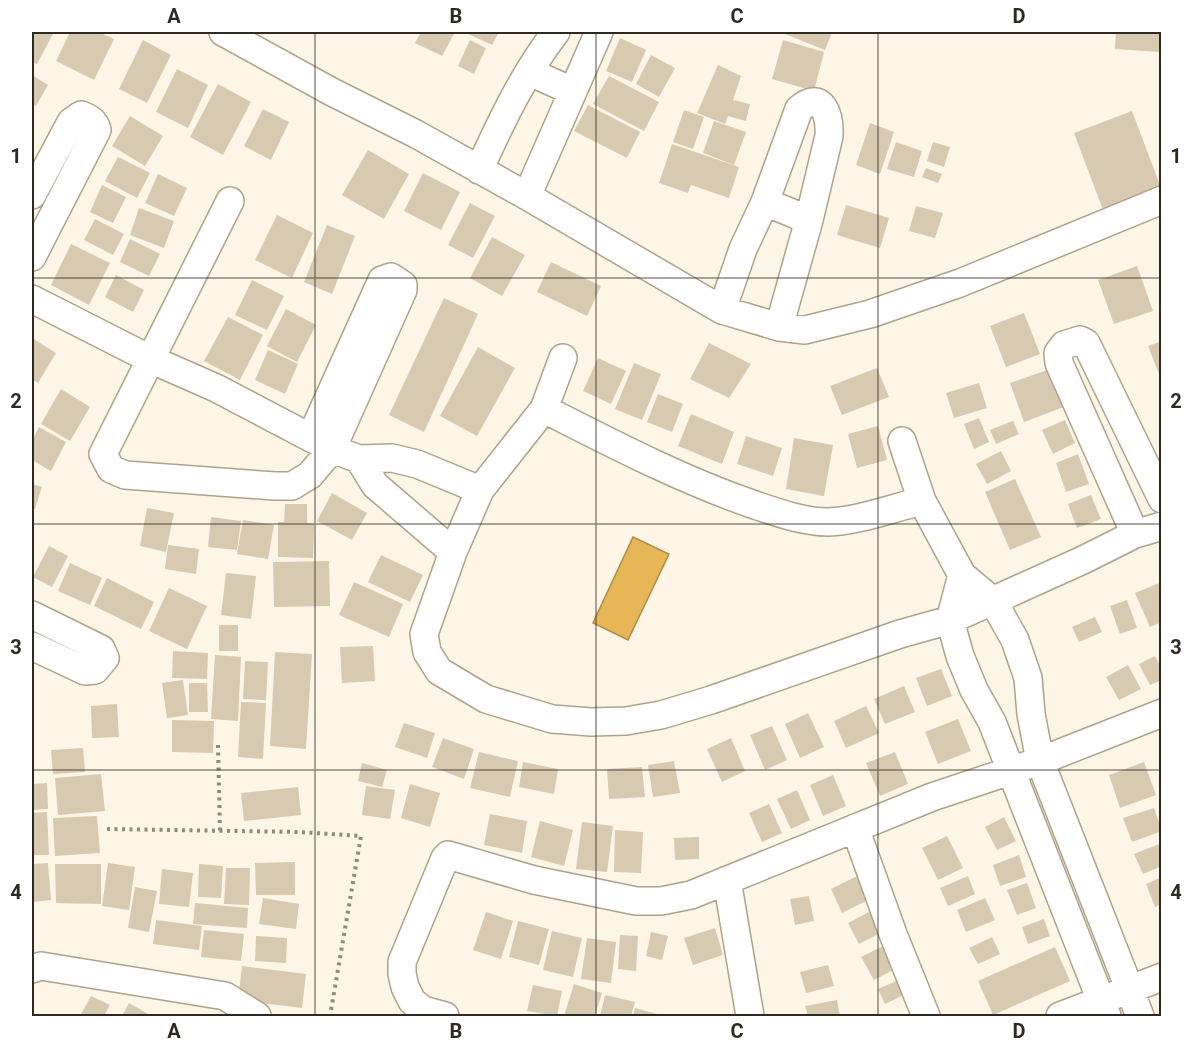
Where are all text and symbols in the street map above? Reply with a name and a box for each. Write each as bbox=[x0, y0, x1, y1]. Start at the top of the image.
text: A bbox=[167, 4, 181, 28]
text: B bbox=[450, 4, 462, 28]
text: C bbox=[730, 4, 744, 28]
text: D bbox=[1013, 4, 1026, 28]
text: 1 bbox=[10, 144, 22, 168]
text: 1 bbox=[1170, 144, 1182, 168]
text: 2 bbox=[10, 389, 22, 413]
text: 2 bbox=[1170, 389, 1182, 413]
text: 3 bbox=[10, 635, 22, 659]
text: 3 bbox=[1170, 635, 1182, 659]
text: 4 bbox=[10, 880, 22, 904]
text: 4 bbox=[1170, 880, 1182, 904]
text: A bbox=[167, 1019, 181, 1043]
text: B bbox=[450, 1019, 462, 1043]
text: C bbox=[730, 1019, 744, 1043]
text: D bbox=[1013, 1019, 1026, 1043]

